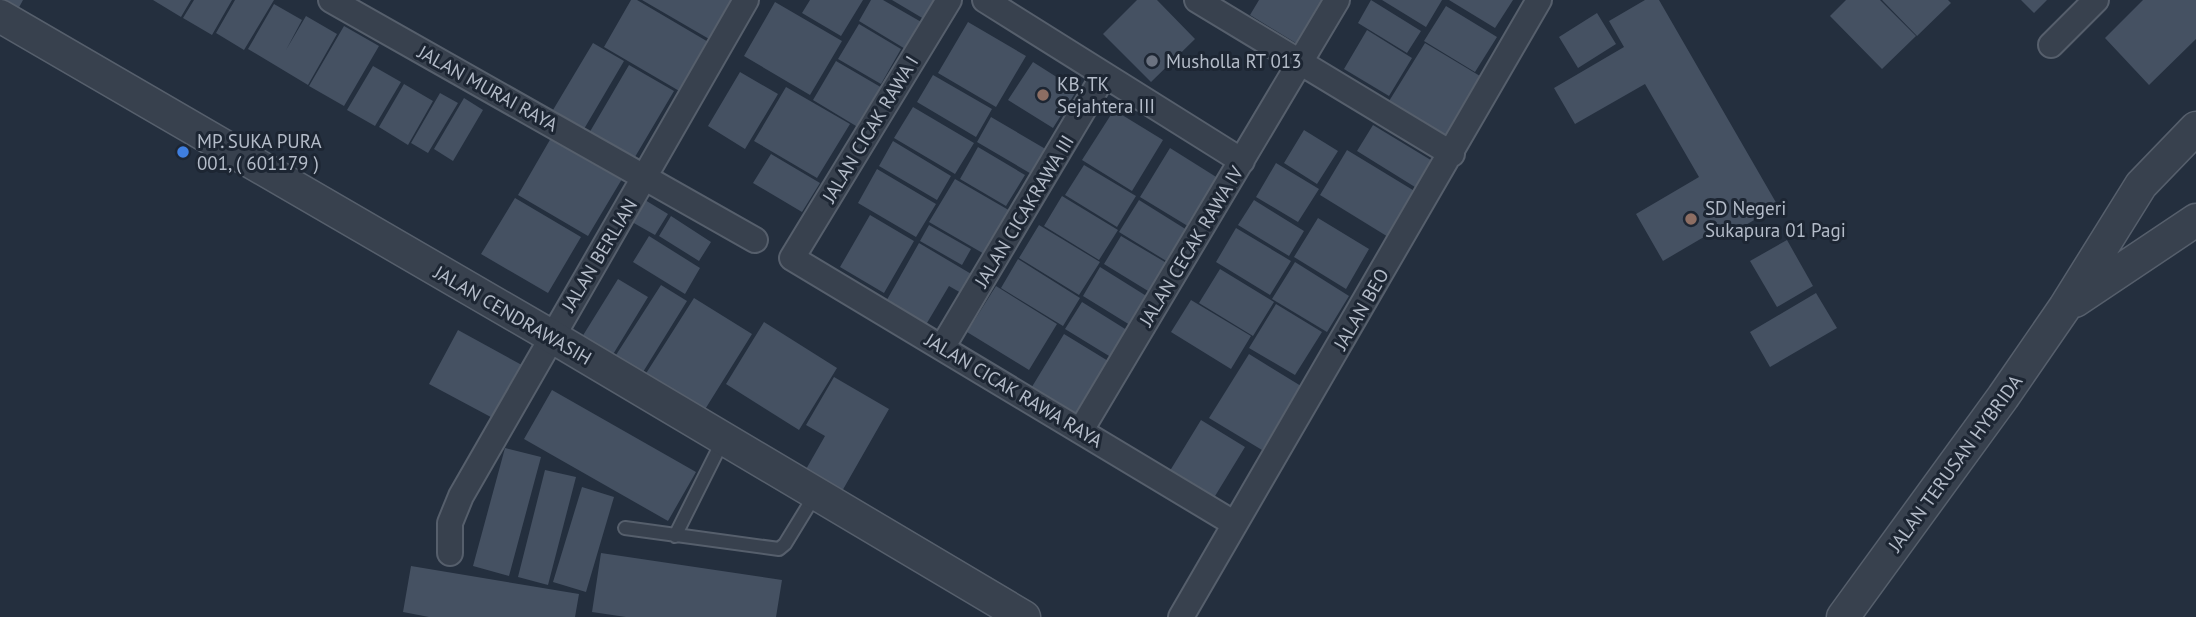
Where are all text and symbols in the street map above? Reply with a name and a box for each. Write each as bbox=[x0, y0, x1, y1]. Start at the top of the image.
street label: JALAN MURAI RAYA bbox=[413, 39, 562, 136]
place label: Musholla RT 013 bbox=[1166, 49, 1302, 73]
street label: JALAN CICAK RAWA I bbox=[816, 51, 923, 208]
marker: Musholla RT 013 bbox=[1144, 53, 1160, 69]
place label: KB, TK Sejahtera III bbox=[1057, 72, 1155, 118]
marker: KB, TK Sejahtera III bbox=[1035, 87, 1051, 103]
place label: MP. SUKA PURA 001, ( 601179 ) bbox=[197, 129, 322, 175]
street label: JALAN CICAKRAWA III bbox=[969, 130, 1079, 292]
marker: MP. SUKA PURA 001, ( 601179 ) bbox=[175, 144, 191, 160]
street label: JALAN CECAK RAWA IV bbox=[1133, 161, 1248, 331]
street label: JALAN BERLIAN bbox=[555, 194, 642, 317]
place label: SD Negeri Sukapura 01 Pagi bbox=[1705, 196, 1846, 242]
marker: SD Negeri Sukapura 01 Pagi bbox=[1683, 211, 1699, 227]
street label: JALAN CENDRAWASIH bbox=[429, 260, 596, 370]
street label: JALAN BEO bbox=[1328, 264, 1394, 355]
street label: JALAN CICAK RAWA RAYA bbox=[920, 327, 1107, 452]
street label: JALAN TERUSAN HYBRIDA bbox=[1882, 370, 2027, 557]

